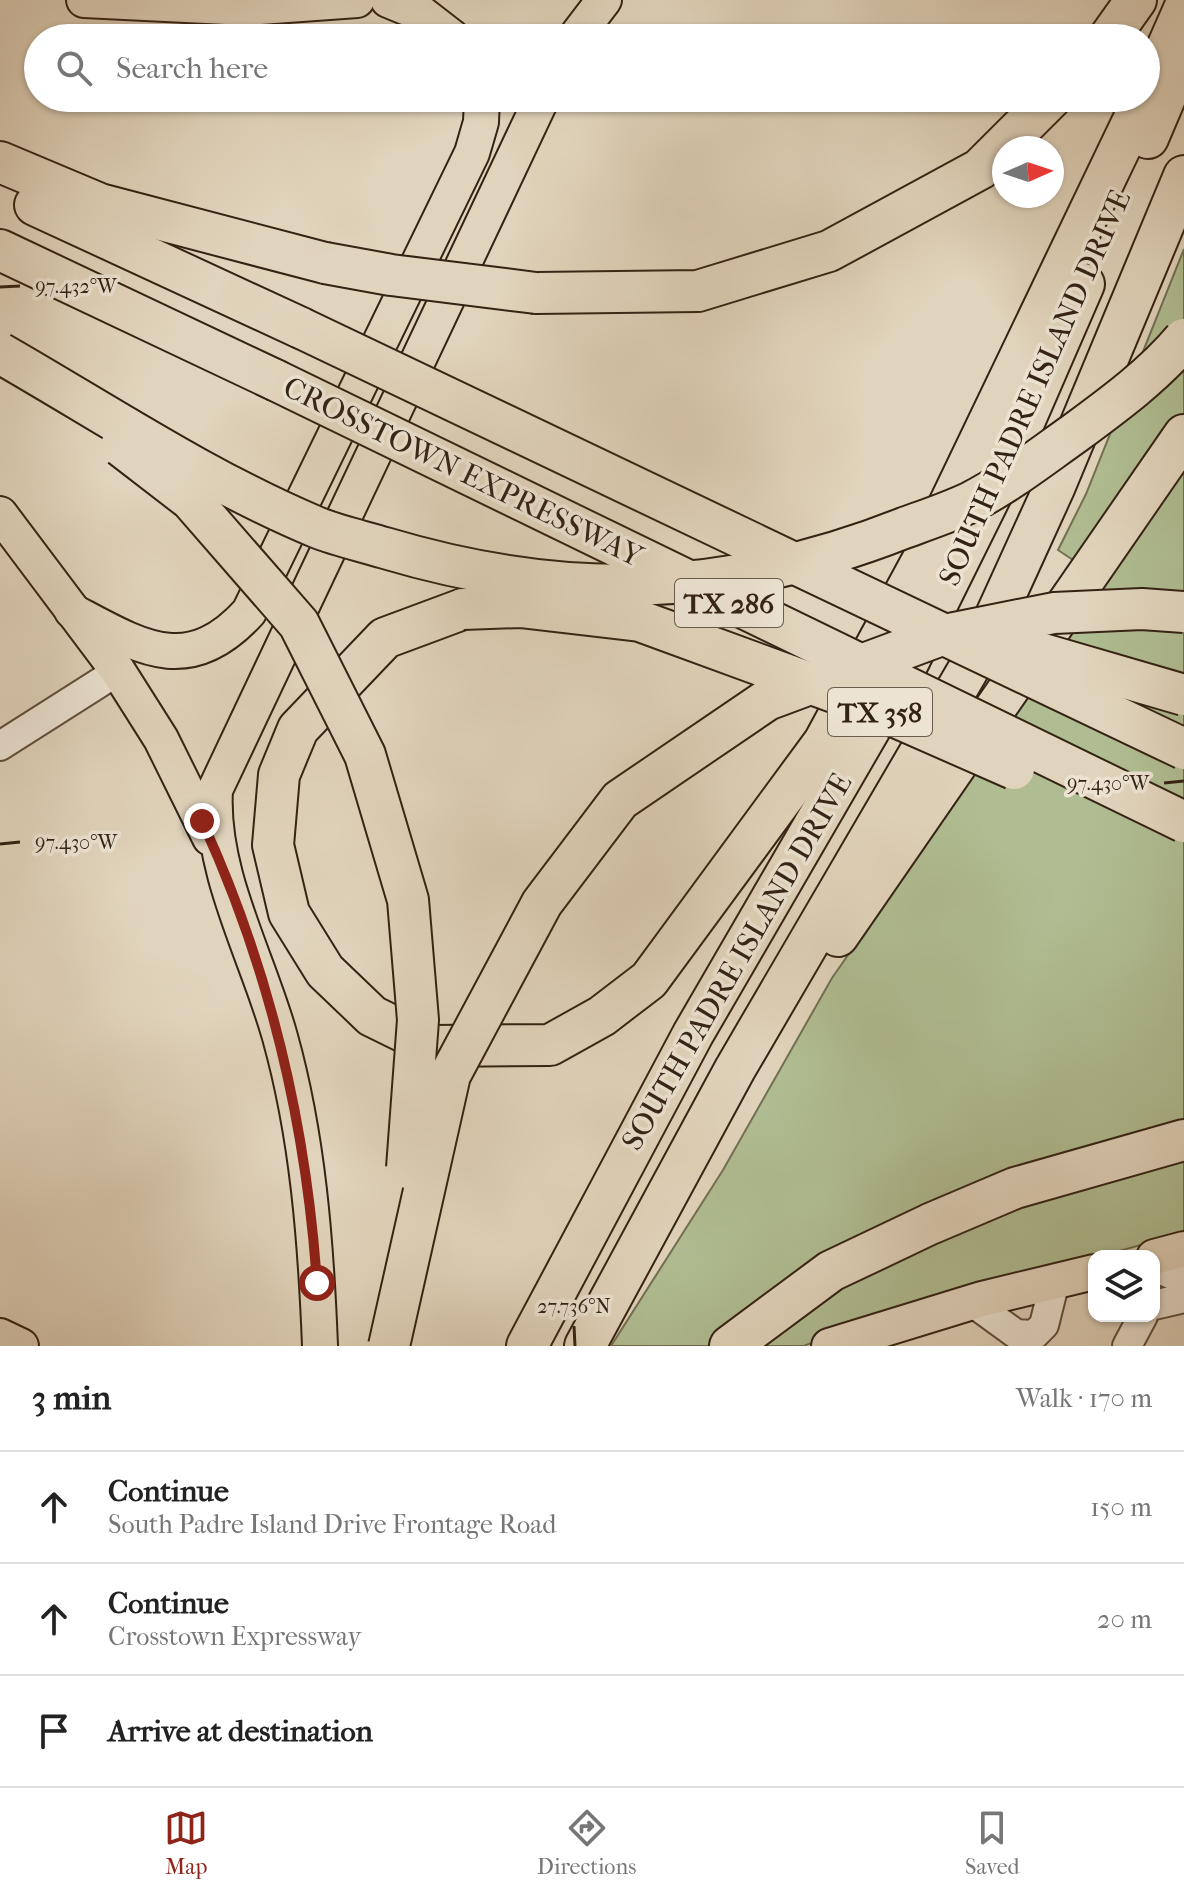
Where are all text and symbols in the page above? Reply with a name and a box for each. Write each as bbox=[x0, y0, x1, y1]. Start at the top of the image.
search box bbox=[24, 24, 1160, 112]
icon: search bbox=[52, 46, 96, 90]
text: Search here bbox=[116, 51, 268, 86]
north arrow bbox=[992, 136, 1064, 208]
street label: SOUTH PADRE ISLAND DRIVE bbox=[932, 185, 1138, 591]
text: 97.432°W bbox=[35, 275, 118, 298]
street label: CROSSTOWN EXPRESSWAY bbox=[278, 370, 650, 575]
road number: TX 286 bbox=[675, 579, 783, 627]
road number: TX 358 bbox=[828, 688, 932, 736]
street label: SOUTH PADRE ISLAND DRIVE bbox=[615, 767, 859, 1157]
text: 97.430°W bbox=[1067, 772, 1150, 795]
route end bbox=[184, 803, 220, 839]
text: 97.430°W bbox=[35, 831, 118, 854]
map controls bbox=[1088, 1250, 1160, 1322]
button: layers bbox=[1088, 1250, 1160, 1322]
route start bbox=[299, 1265, 335, 1301]
text: 27.736°N bbox=[537, 1295, 611, 1318]
text: 3 min bbox=[32, 1378, 111, 1418]
text: Walk · 170 m bbox=[1016, 1383, 1152, 1414]
text: Continue bbox=[108, 1474, 229, 1509]
icon: ahead bbox=[32, 1485, 76, 1529]
text: 150 m bbox=[1090, 1492, 1152, 1523]
text: South Padre Island Drive Frontage Road bbox=[108, 1509, 556, 1540]
text: Continue bbox=[108, 1586, 229, 1621]
icon: ahead bbox=[32, 1597, 76, 1641]
text: 20 m bbox=[1097, 1604, 1152, 1635]
text: Crosstown Expressway bbox=[108, 1621, 361, 1652]
icon: arrive bbox=[32, 1709, 76, 1753]
text: Arrive at destination bbox=[108, 1714, 373, 1749]
tab: Map bbox=[164, 1806, 208, 1880]
tab: Directions bbox=[537, 1806, 636, 1880]
tab: Saved bbox=[965, 1806, 1020, 1880]

